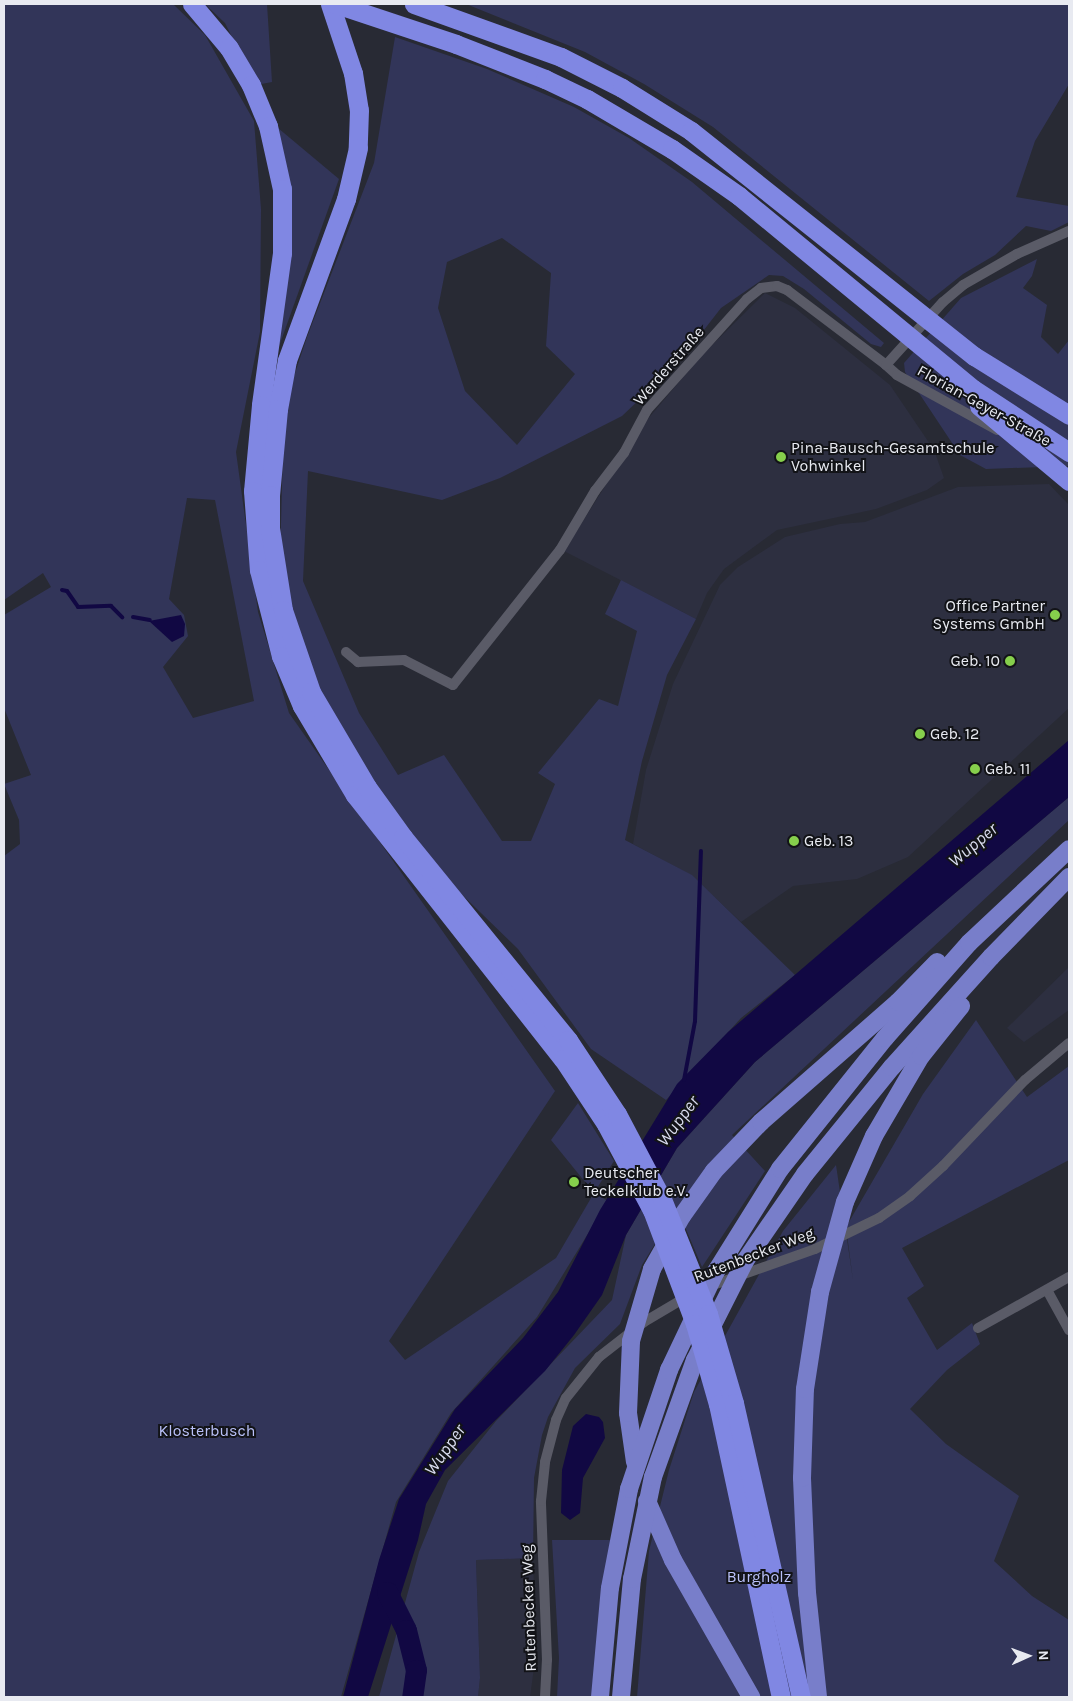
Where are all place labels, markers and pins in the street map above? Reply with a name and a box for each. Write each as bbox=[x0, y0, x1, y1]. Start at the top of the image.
place label: Pina-Bausch-Gesamtschule Vohwinkel bbox=[791, 438, 994, 476]
marker: Pina-Bausch-Gesamtschule Vohwinkel bbox=[775, 451, 787, 463]
place label: Office Partner Systems GmbH bbox=[933, 596, 1045, 634]
marker: Office Partner Systems GmbH bbox=[1049, 609, 1061, 621]
place label: Geb. 10 bbox=[951, 651, 1000, 671]
marker: Geb. 10 bbox=[1004, 655, 1016, 667]
place label: Geb. 12 bbox=[930, 724, 979, 744]
marker: Geb. 12 bbox=[914, 728, 926, 740]
place label: Geb. 11 bbox=[985, 759, 1030, 779]
marker: Geb. 11 bbox=[969, 763, 981, 775]
place label: Geb. 13 bbox=[804, 831, 853, 851]
marker: Geb. 13 bbox=[788, 835, 800, 847]
place label: Deutscher Teckelklub e.V. bbox=[584, 1163, 688, 1201]
marker: Deutscher Teckelklub e.V. bbox=[568, 1176, 580, 1188]

